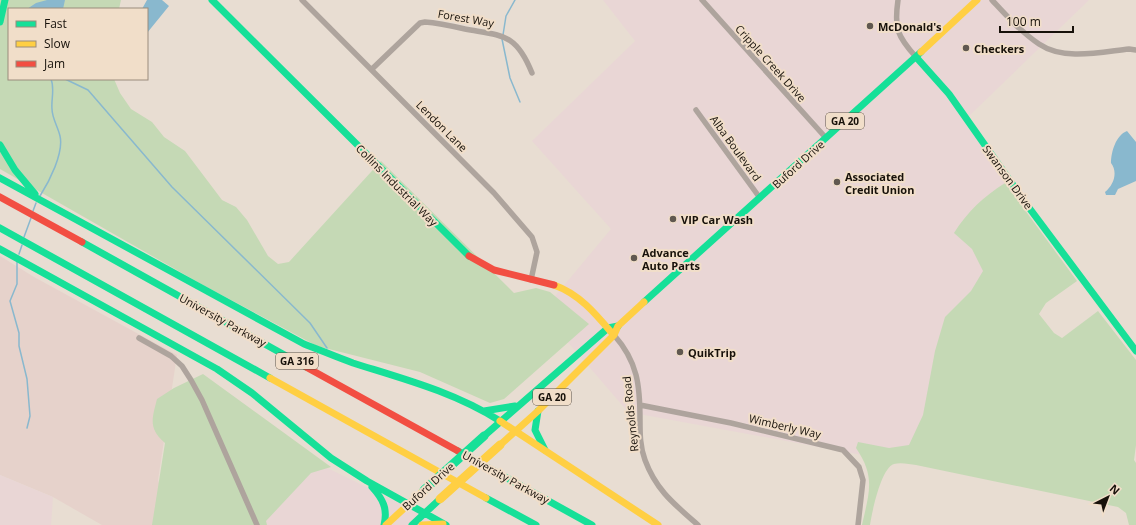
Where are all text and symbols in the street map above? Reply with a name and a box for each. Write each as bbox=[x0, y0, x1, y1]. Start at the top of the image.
street label: Forest Way bbox=[437, 6, 496, 30]
legend bbox=[8, 8, 148, 80]
scale bar bbox=[1000, 8, 1073, 34]
text: 100 m bbox=[1006, 13, 1041, 30]
text: Fast bbox=[44, 15, 67, 32]
place label: McDonald's bbox=[878, 19, 942, 34]
street label: Cripple Creek Drive bbox=[732, 21, 810, 105]
marker: McDonald's bbox=[865, 21, 875, 31]
text: Slow bbox=[44, 35, 71, 52]
place label: Checkers bbox=[974, 41, 1025, 56]
marker: Checkers bbox=[961, 43, 971, 53]
text: Jam bbox=[43, 55, 65, 72]
street label: Lendon Lane bbox=[413, 97, 471, 155]
street label: Alba Boulevard bbox=[707, 112, 765, 184]
road number: GA 20 bbox=[826, 113, 864, 129]
street label: Buford Drive bbox=[769, 137, 827, 191]
street label: Collins Industrial Way bbox=[353, 141, 442, 230]
street label: Swanson Drive bbox=[980, 142, 1036, 212]
place label: Associated Credit Union bbox=[845, 169, 914, 197]
marker: Associated Credit Union bbox=[832, 177, 842, 187]
place label: VIP Car Wash bbox=[681, 212, 753, 227]
marker: VIP Car Wash bbox=[668, 214, 678, 224]
place label: Advance Auto Parts bbox=[642, 245, 701, 273]
marker: Advance Auto Parts bbox=[629, 253, 639, 263]
street label: University Parkway bbox=[177, 290, 270, 350]
place label: QuikTrip bbox=[688, 345, 736, 360]
marker: QuikTrip bbox=[675, 347, 685, 357]
road number: GA 316 bbox=[276, 353, 318, 369]
street label: Reynolds Road bbox=[619, 376, 641, 452]
road number: GA 20 bbox=[533, 389, 571, 405]
street label: Wimberly Way bbox=[748, 410, 823, 442]
street label: University Parkway bbox=[460, 447, 553, 507]
street label: Buford Drive bbox=[399, 459, 457, 513]
north arrow bbox=[1088, 477, 1128, 517]
text: N bbox=[1107, 481, 1123, 498]

